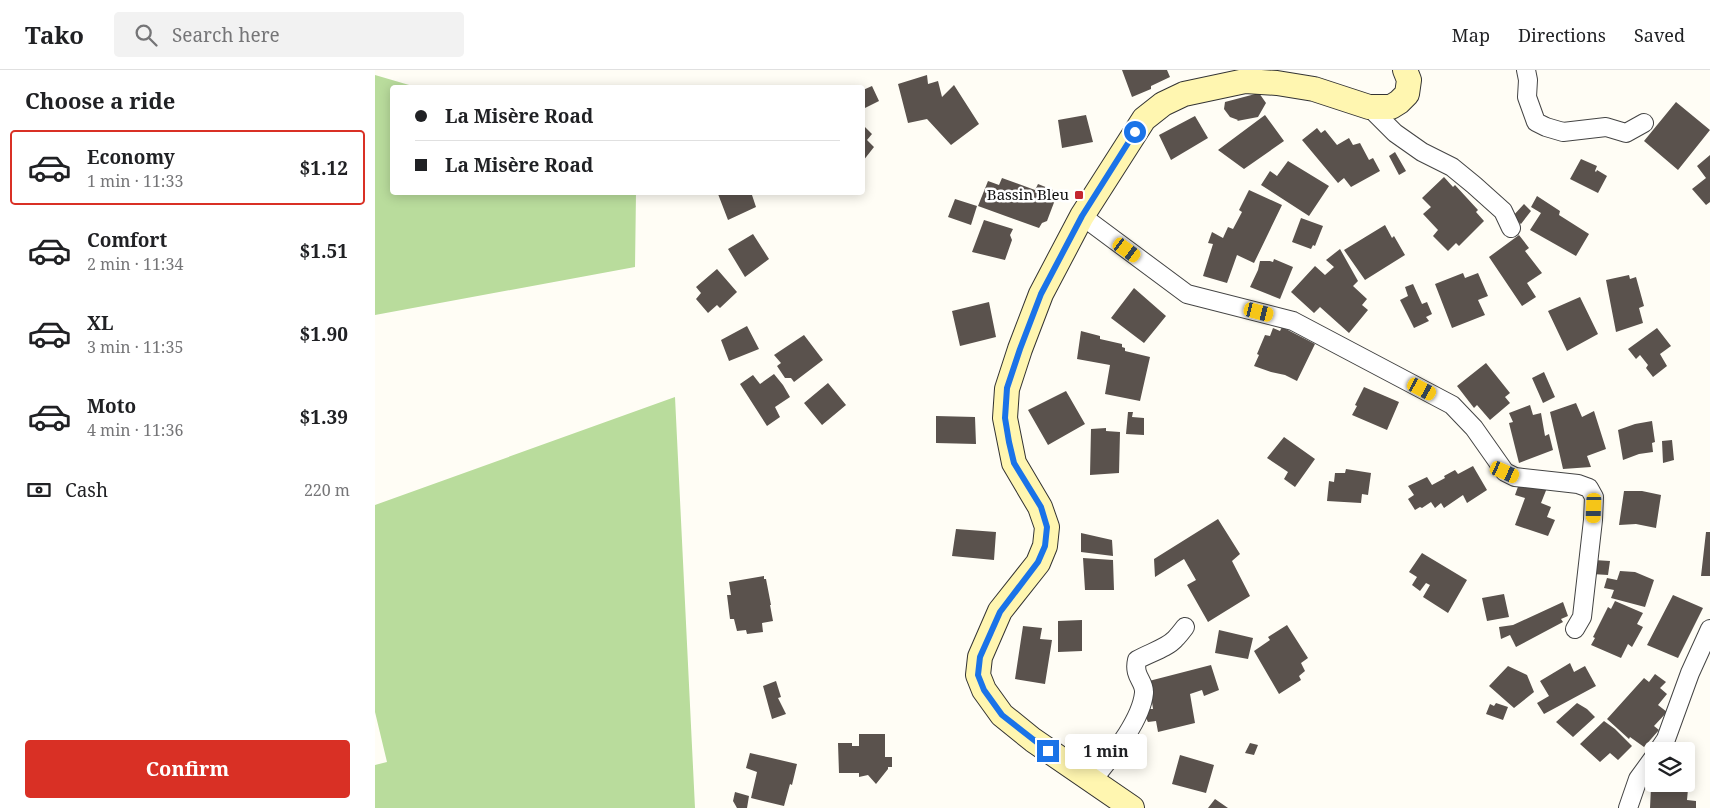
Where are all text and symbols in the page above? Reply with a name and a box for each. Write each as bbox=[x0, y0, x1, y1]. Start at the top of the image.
search box bbox=[114, 12, 464, 57]
text: Tako bbox=[25, 18, 84, 51]
icon: search bbox=[132, 21, 160, 49]
text: Search here bbox=[172, 22, 280, 48]
text: Map bbox=[1452, 23, 1490, 47]
text: Directions bbox=[1518, 23, 1606, 47]
text: Saved bbox=[1634, 23, 1685, 47]
text: Choose a ride bbox=[25, 85, 175, 115]
text: La Misère Road bbox=[445, 103, 593, 129]
route start bbox=[1124, 121, 1146, 143]
text: Economy bbox=[87, 144, 175, 170]
icon: car bbox=[27, 145, 72, 190]
text: La Misère Road bbox=[445, 152, 593, 178]
text: $1.12 bbox=[299, 155, 348, 181]
text: 1 min · 11:33 bbox=[87, 170, 183, 192]
place label: Bassin Bleu bbox=[987, 184, 1069, 204]
marker: Bassin Bleu bbox=[1073, 189, 1085, 201]
text: Comfort bbox=[87, 227, 167, 253]
icon: car bbox=[27, 228, 72, 273]
car bbox=[1110, 235, 1143, 265]
text: $1.51 bbox=[299, 238, 348, 264]
text: 2 min · 11:34 bbox=[87, 253, 183, 275]
car bbox=[1242, 301, 1275, 323]
text: XL bbox=[87, 310, 113, 336]
icon: car bbox=[27, 311, 72, 356]
text: $1.90 bbox=[299, 321, 348, 347]
text: 3 min · 11:35 bbox=[87, 336, 183, 358]
car bbox=[1405, 375, 1438, 403]
text: Moto bbox=[87, 393, 136, 419]
icon: car bbox=[27, 394, 72, 439]
text: $1.39 bbox=[299, 404, 348, 430]
text: 4 min · 11:36 bbox=[87, 419, 183, 441]
car bbox=[1488, 459, 1521, 485]
icon: cash bbox=[25, 476, 53, 504]
text: Cash bbox=[65, 477, 108, 503]
text: 220 m bbox=[304, 479, 350, 501]
car bbox=[1585, 493, 1602, 523]
callout: 1 min bbox=[1065, 734, 1148, 768]
button: Confirm bbox=[25, 740, 350, 798]
route end bbox=[1037, 740, 1059, 762]
text: 1 min bbox=[1083, 740, 1129, 762]
map controls bbox=[1645, 742, 1695, 792]
button: layers bbox=[1645, 742, 1695, 792]

